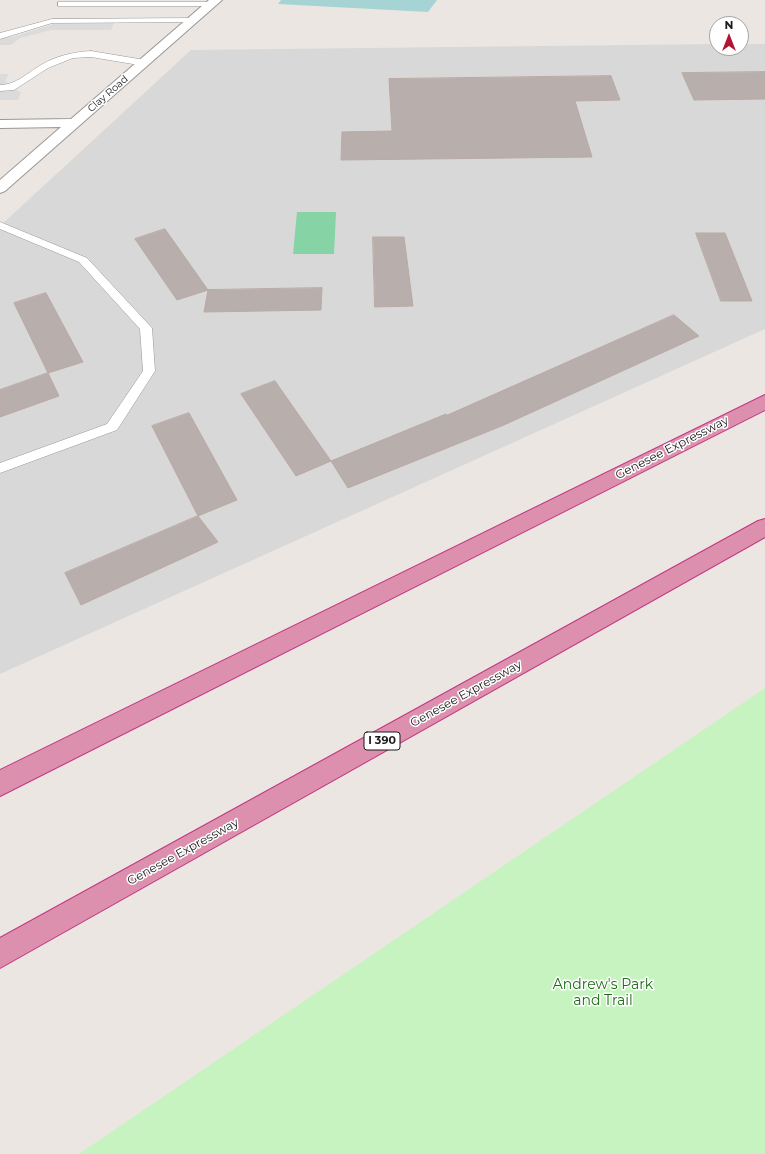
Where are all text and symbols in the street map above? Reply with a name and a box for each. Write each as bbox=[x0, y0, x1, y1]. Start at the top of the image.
north arrow bbox=[709, 16, 749, 56]
text: N bbox=[725, 18, 733, 32]
street label: Clay Road bbox=[85, 73, 131, 115]
street label: Genesee Expressway bbox=[613, 413, 731, 483]
street label: Genesee Expressway bbox=[408, 657, 524, 731]
road number: I 390 bbox=[364, 732, 400, 750]
street label: Genesee Expressway bbox=[125, 815, 241, 889]
park label: Andrew's Park and Trail bbox=[553, 977, 653, 1010]

